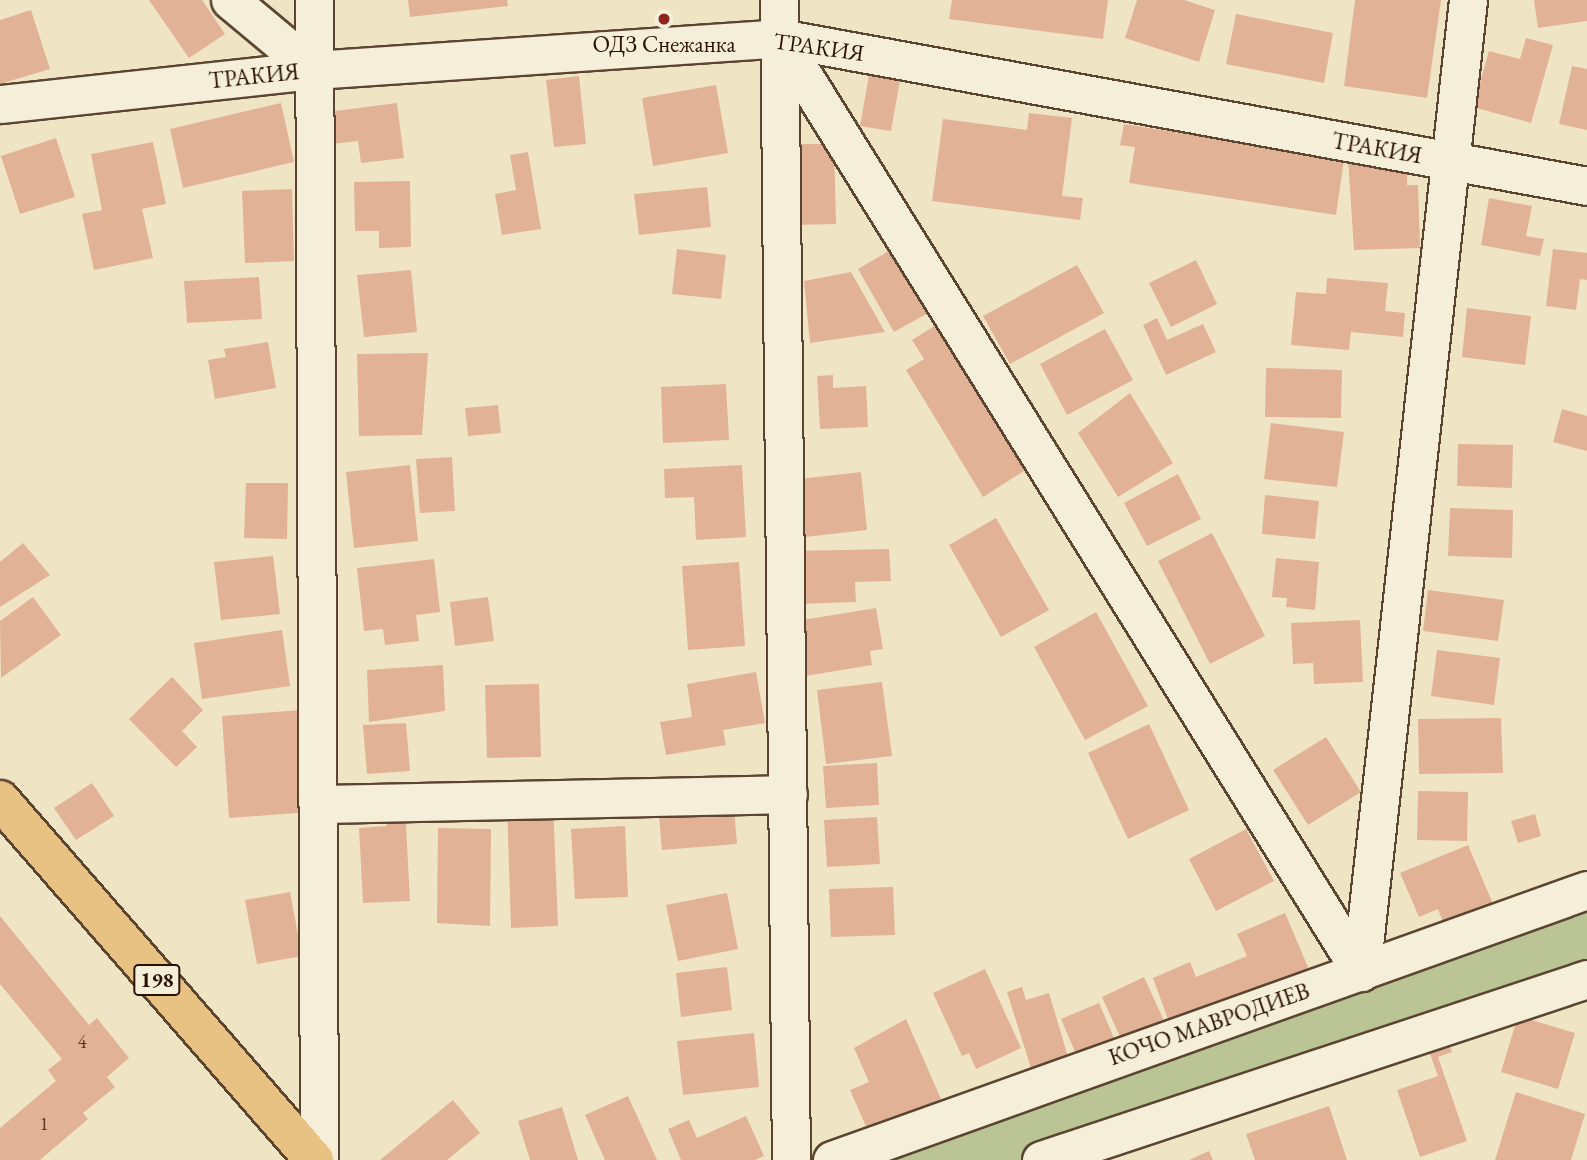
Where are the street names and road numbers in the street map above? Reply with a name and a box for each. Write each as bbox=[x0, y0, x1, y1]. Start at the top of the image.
street label: ТРАКИЯ bbox=[772, 27, 866, 67]
street label: ТРАКИЯ bbox=[207, 58, 301, 94]
street label: ТРАКИЯ bbox=[1330, 127, 1424, 169]
road number: 198 bbox=[132, 962, 182, 998]
street label: КОЧО МАВРОДИЕВ bbox=[1105, 977, 1313, 1071]

